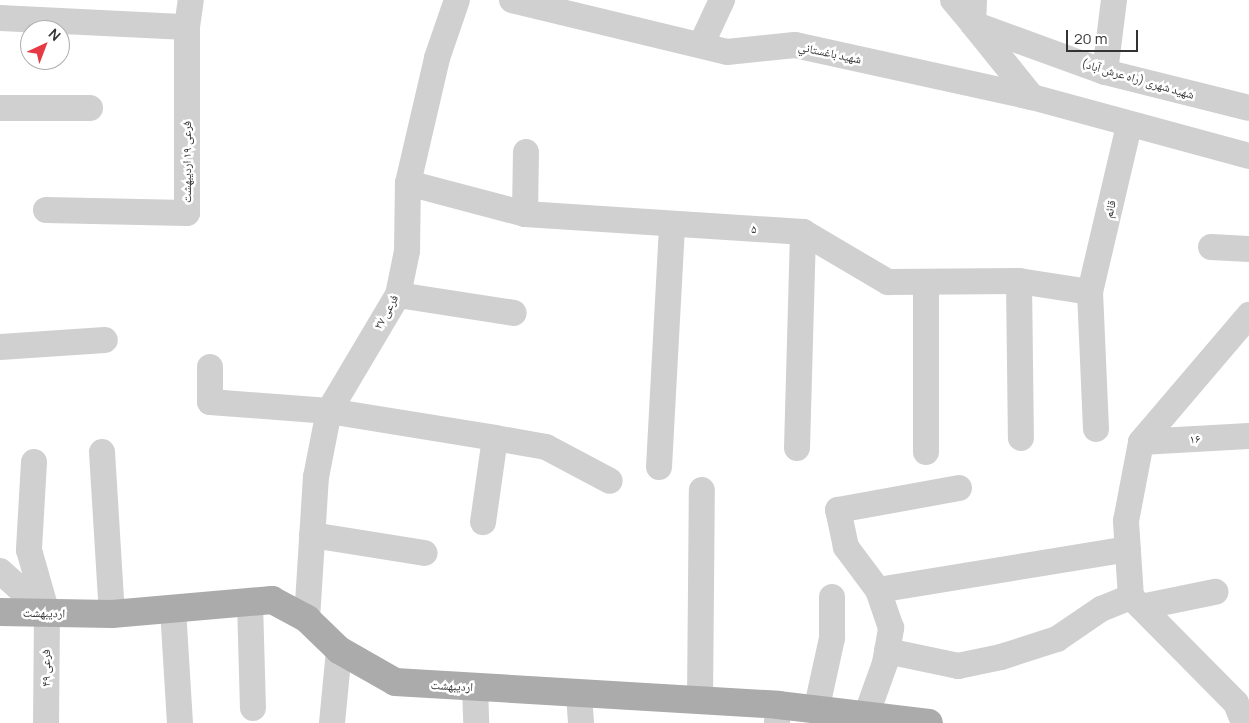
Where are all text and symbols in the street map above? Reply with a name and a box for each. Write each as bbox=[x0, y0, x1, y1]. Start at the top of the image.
north arrow bbox=[20, 20, 70, 70]
scale bar bbox=[1069, 20, 1142, 52]
text: N bbox=[45, 24, 65, 45]
text: 20 m bbox=[1074, 28, 1107, 49]
street label: شهيد باغستاني bbox=[797, 39, 863, 67]
street label: شهید شهری (راه عرش آباد) bbox=[1080, 56, 1196, 102]
street label: فرعی ۱۹ اردیبهشت bbox=[180, 121, 194, 203]
street label: قائم bbox=[1101, 199, 1119, 219]
street label: ۵ bbox=[751, 222, 757, 236]
street label: فرعی ۲۷ bbox=[371, 292, 401, 332]
street label: ۱۶ bbox=[1189, 432, 1201, 446]
street label: اردیبهشت bbox=[23, 605, 65, 621]
street label: فرعی ۴۹ bbox=[39, 649, 53, 687]
street label: اردیبهشت bbox=[430, 678, 474, 694]

